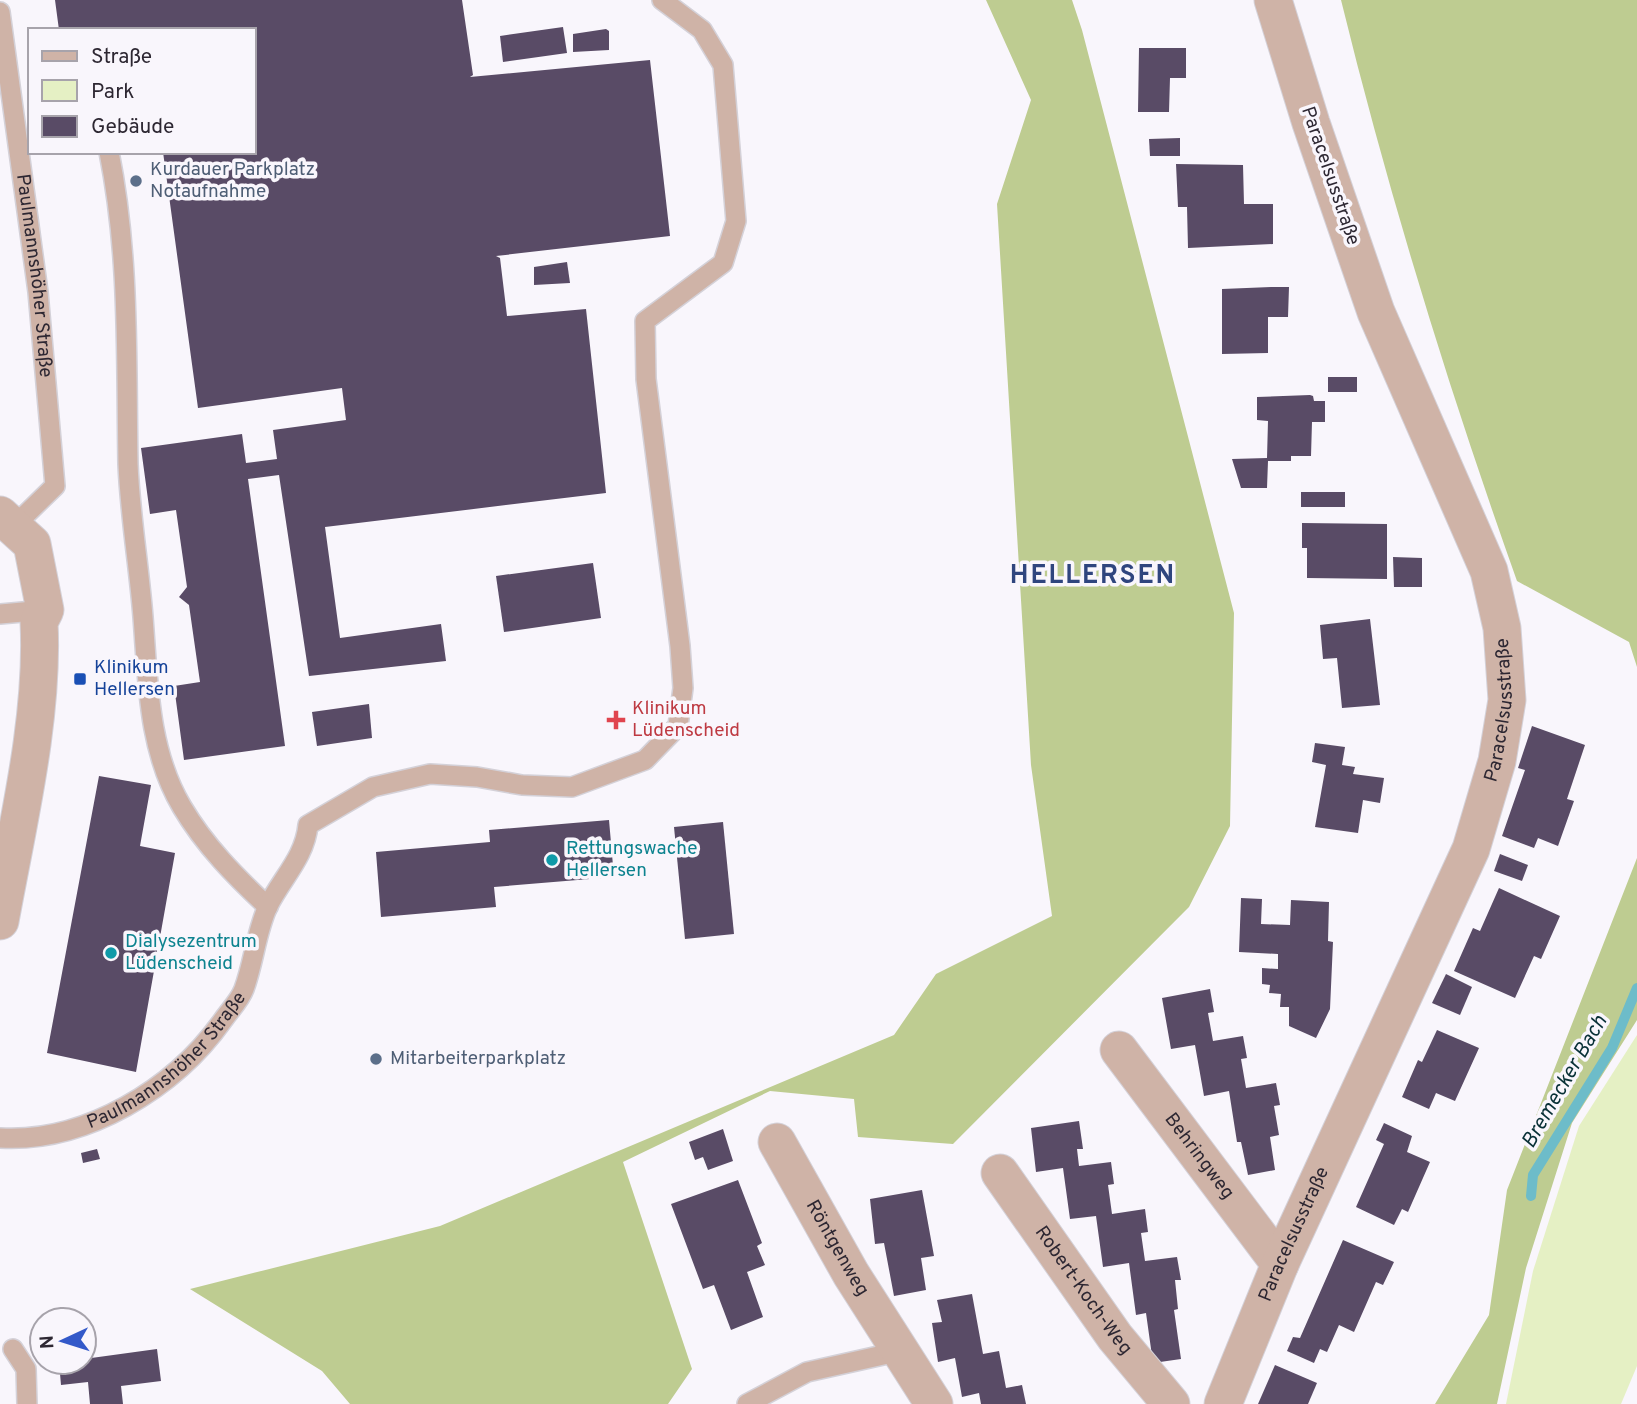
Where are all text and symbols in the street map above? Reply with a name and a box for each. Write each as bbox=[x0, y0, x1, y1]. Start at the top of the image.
legend bbox=[28, 28, 256, 154]
text: Straße bbox=[91, 44, 152, 71]
text: Park bbox=[91, 79, 134, 106]
street label: Paracelsusstraße bbox=[1295, 103, 1365, 249]
text: Gebäude bbox=[91, 114, 174, 141]
place label: Kurdauer Parkplatz Notaufnahme bbox=[150, 158, 315, 204]
street label: Paulmannshöher Straße bbox=[10, 173, 57, 379]
marker: Kurdauer Parkplatz Notaufnahme bbox=[128, 173, 144, 189]
district label: HELLERSEN bbox=[1010, 560, 1176, 593]
street label: Paracelsusstraße bbox=[1479, 637, 1519, 785]
place label: Klinikum Hellersen bbox=[94, 656, 175, 702]
marker: Klinikum Hellersen bbox=[72, 671, 88, 687]
place label: Klinikum Lüdenscheid bbox=[632, 697, 740, 743]
marker: Klinikum Lüdenscheid bbox=[606, 710, 626, 730]
place label: Rettungswache Hellersen bbox=[566, 837, 697, 883]
marker: Rettungswache Hellersen bbox=[544, 852, 560, 868]
place label: Dialysezentrum Lüdenscheid bbox=[125, 930, 257, 976]
marker: Dialysezentrum Lüdenscheid bbox=[103, 945, 119, 961]
street label: Paulmannshöher Straße bbox=[84, 988, 252, 1135]
water label: Bremecker Bach bbox=[1516, 1010, 1614, 1153]
place label: Mitarbeiterparkplatz bbox=[390, 1047, 566, 1071]
marker: Mitarbeiterparkplatz bbox=[368, 1051, 384, 1067]
street label: Behringweg bbox=[1159, 1108, 1239, 1204]
street label: Paracelsusstraße bbox=[1254, 1163, 1335, 1305]
street label: Röntgenweg bbox=[800, 1196, 874, 1301]
street label: Robert-Koch-Weg bbox=[1029, 1221, 1137, 1360]
north arrow bbox=[28, 1306, 98, 1376]
text: N bbox=[36, 1334, 60, 1350]

